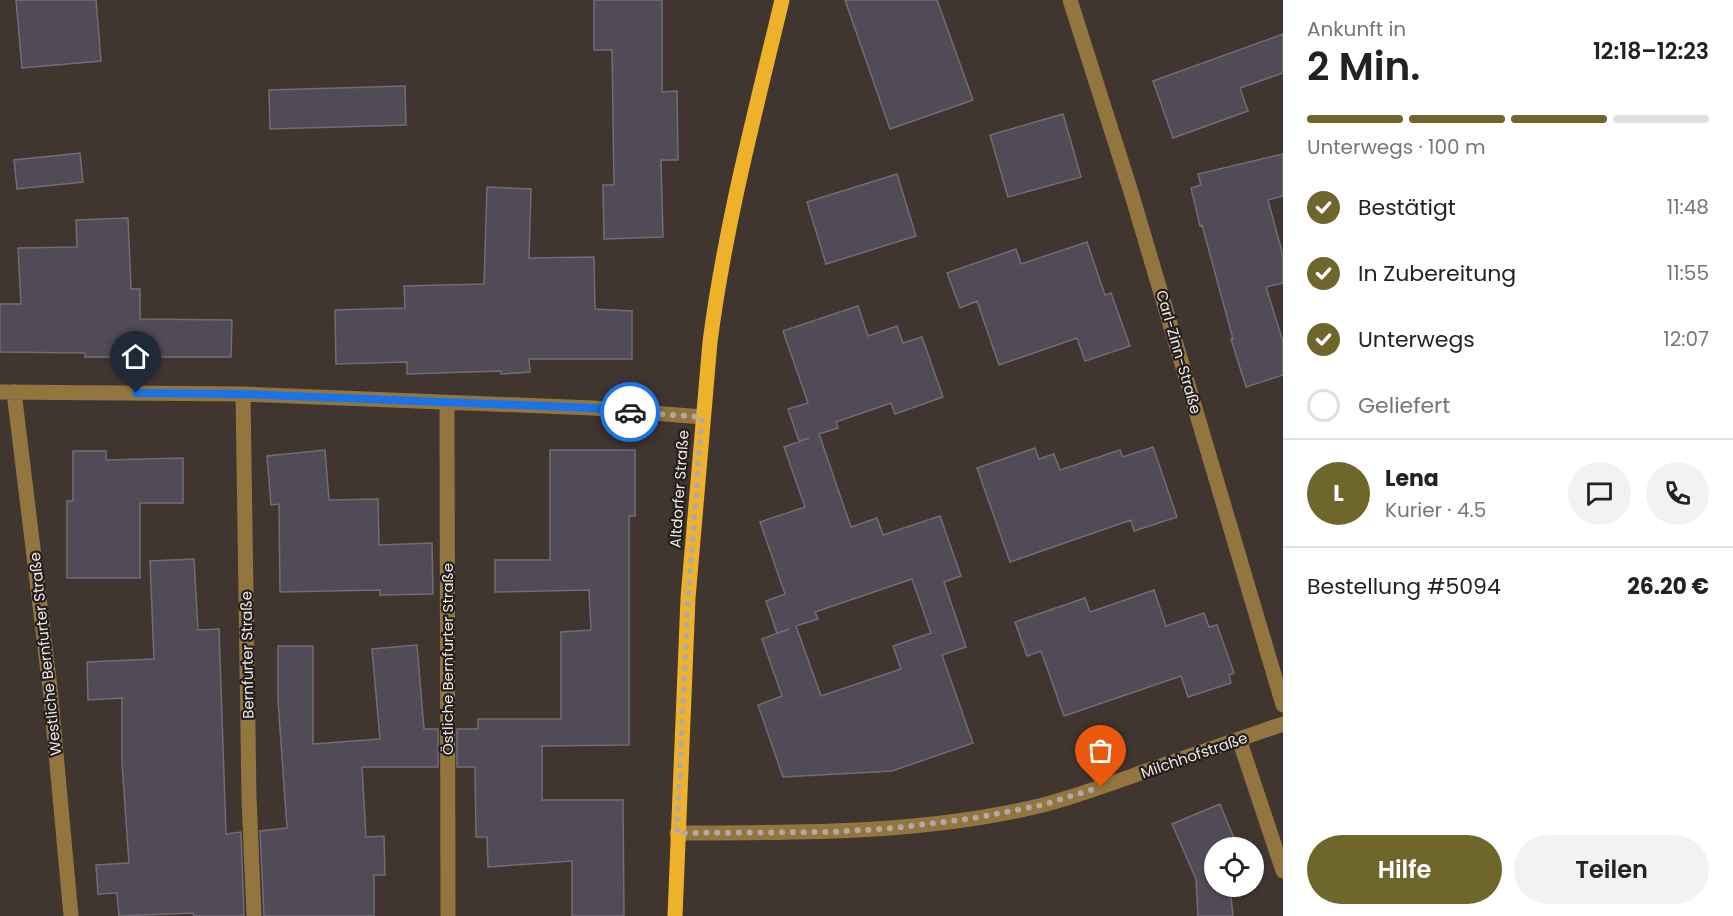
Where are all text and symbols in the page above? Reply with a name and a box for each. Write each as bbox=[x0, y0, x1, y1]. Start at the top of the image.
text: Ankunft in bbox=[1307, 15, 1406, 43]
text: 12:18–12:23 bbox=[1593, 36, 1709, 67]
text: 2 Min. bbox=[1307, 39, 1421, 94]
text: Unterwegs · 100 m bbox=[1307, 133, 1486, 161]
icon: check bbox=[1307, 191, 1340, 224]
text: Bestätigt bbox=[1358, 192, 1456, 223]
text: 11:48 bbox=[1667, 193, 1709, 221]
icon: check bbox=[1307, 257, 1340, 290]
text: In Zubereitung bbox=[1358, 258, 1516, 289]
text: 11:55 bbox=[1667, 259, 1709, 287]
street label: Carl-Zinn-Straße bbox=[1151, 288, 1207, 416]
icon: check bbox=[1307, 323, 1340, 356]
text: Unterwegs bbox=[1358, 324, 1475, 355]
text: 12:07 bbox=[1663, 325, 1709, 353]
pin bbox=[110, 331, 161, 393]
icon: home bbox=[119, 340, 152, 373]
courier bbox=[600, 382, 660, 442]
text: Geliefert bbox=[1358, 390, 1450, 421]
icon: car bbox=[614, 396, 647, 429]
street label: Altdorfer Straße bbox=[664, 429, 694, 549]
button: chat bbox=[1568, 462, 1631, 525]
button: phone bbox=[1646, 462, 1709, 525]
text: Lena bbox=[1385, 463, 1439, 494]
text: L bbox=[1333, 478, 1344, 509]
text: Kurier · 4.5 bbox=[1385, 496, 1486, 524]
street label: Westliche Bernfurter Straße bbox=[24, 551, 66, 757]
street label: Östliche Bernfurter Straße bbox=[437, 563, 458, 755]
text: Bestellung #5094 bbox=[1307, 571, 1501, 602]
text: 26.20 € bbox=[1627, 571, 1709, 602]
street label: Bernfurter Straße bbox=[235, 591, 259, 719]
pin bbox=[1075, 725, 1126, 787]
street label: Milchhofstraße bbox=[1138, 727, 1250, 783]
icon: bag bbox=[1084, 734, 1117, 767]
button: Hilfe bbox=[1307, 835, 1502, 904]
button: Teilen bbox=[1514, 835, 1709, 904]
map controls bbox=[1204, 837, 1264, 897]
button: locate bbox=[1204, 837, 1264, 897]

